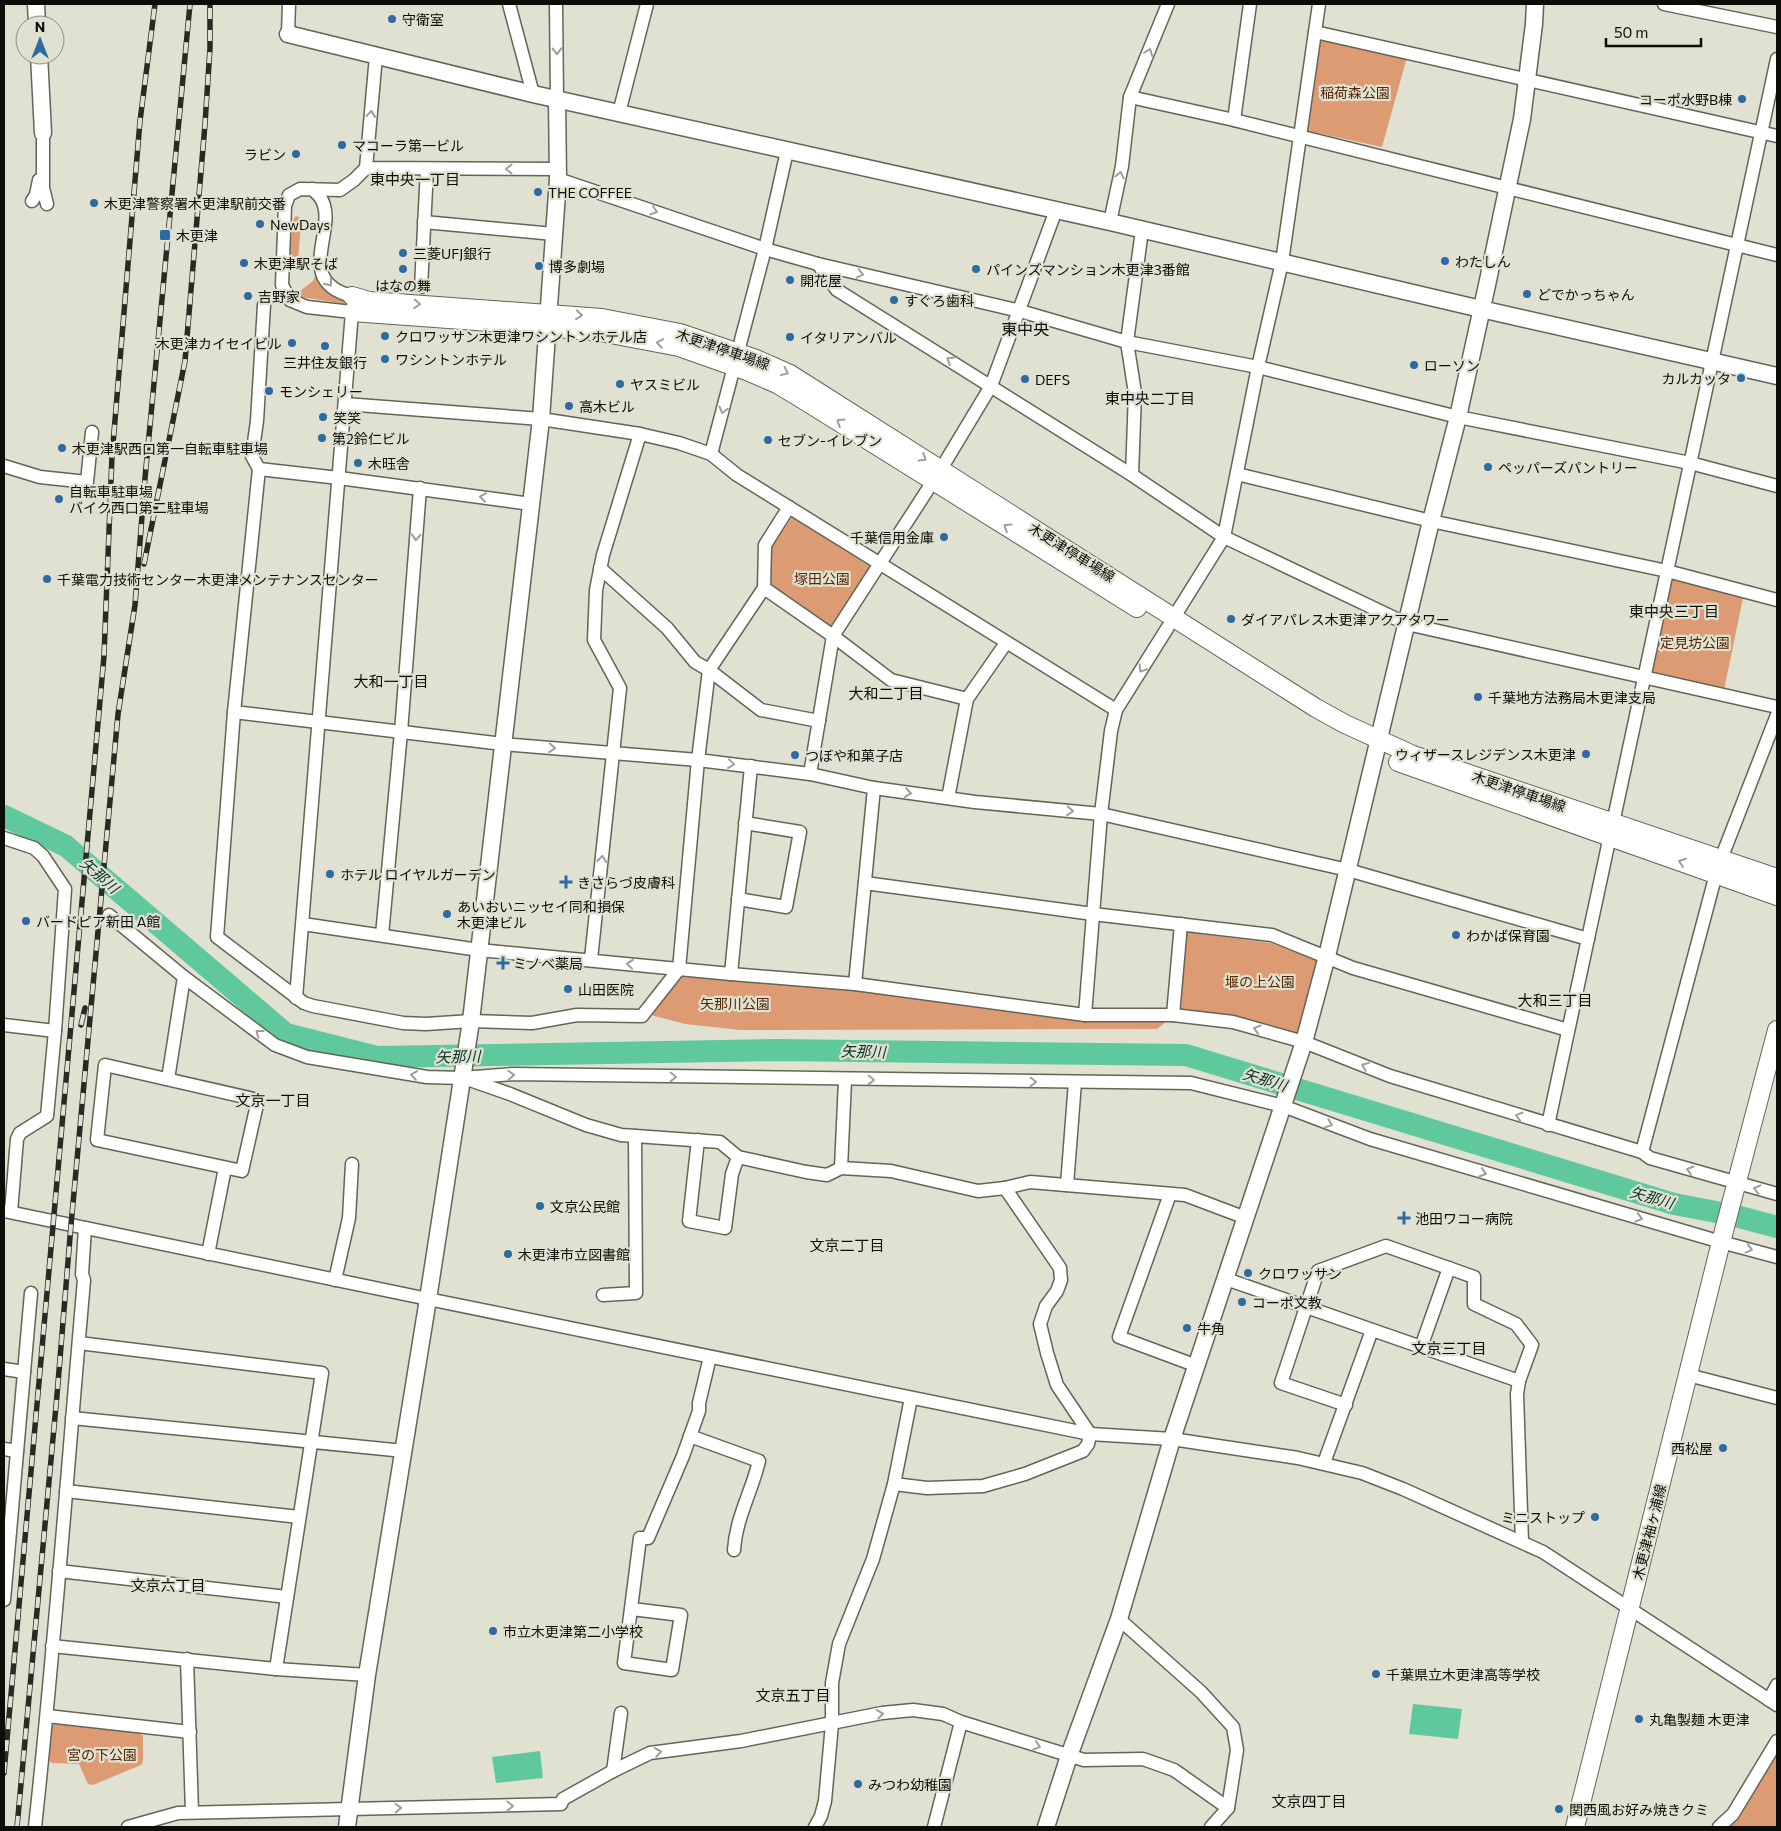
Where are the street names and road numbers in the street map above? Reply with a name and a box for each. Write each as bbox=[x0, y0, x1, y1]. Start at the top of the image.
street label: 木更津停車場線 bbox=[674, 325, 772, 373]
street label: 木更津停車場線 bbox=[1026, 519, 1118, 585]
street label: 木更津停車場線 bbox=[1470, 767, 1568, 815]
street label: 木更津袖ヶ浦線 bbox=[1629, 1482, 1669, 1582]

